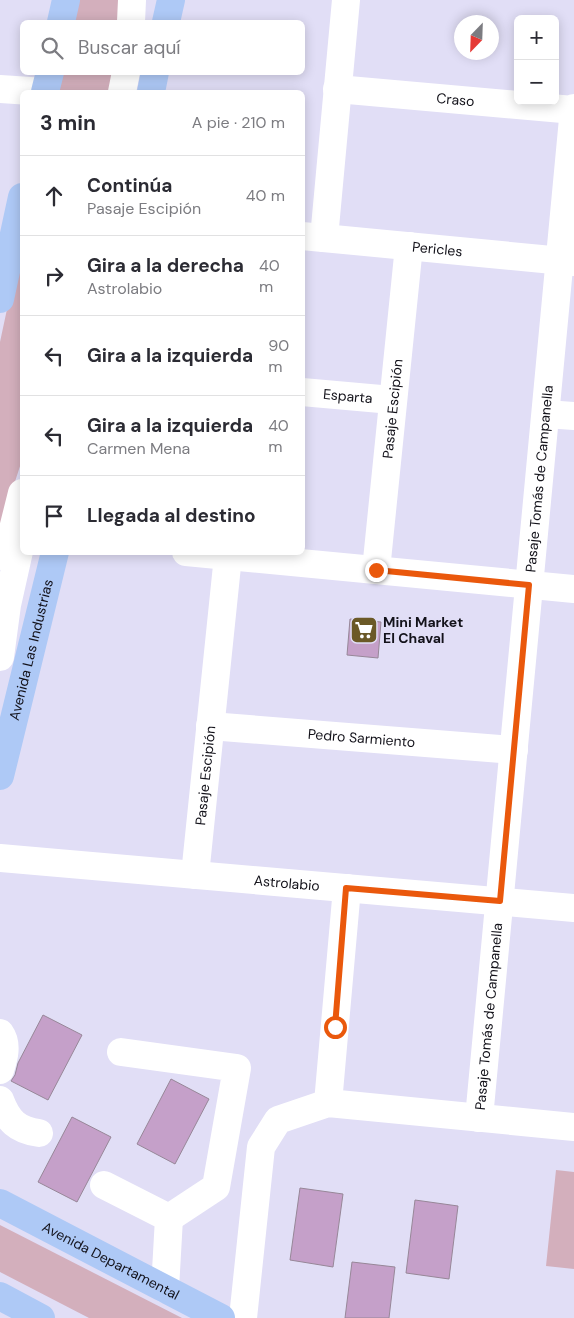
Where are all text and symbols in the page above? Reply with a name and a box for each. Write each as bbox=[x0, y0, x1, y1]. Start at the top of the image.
north arrow bbox=[454, 15, 499, 60]
map controls bbox=[514, 15, 559, 105]
button: + bbox=[514, 15, 559, 60]
search box bbox=[20, 20, 305, 75]
icon: search bbox=[38, 34, 66, 62]
text: Buscar aquí bbox=[78, 35, 181, 60]
button: − bbox=[514, 60, 559, 105]
street label: Craso bbox=[436, 89, 475, 110]
text: 3 min bbox=[40, 109, 96, 137]
text: A pie · 210 m bbox=[192, 112, 285, 133]
text: Continúa bbox=[87, 173, 172, 198]
icon: ahead bbox=[40, 182, 68, 210]
text: 40 m bbox=[246, 185, 285, 206]
text: Pasaje Escipión bbox=[87, 198, 201, 219]
street label: Pericles bbox=[411, 238, 463, 260]
text: Gira a la derecha bbox=[87, 253, 244, 278]
text: 40 m bbox=[259, 255, 280, 297]
icon: right bbox=[40, 262, 68, 290]
text: Astrolabio bbox=[87, 278, 162, 299]
text: 90 m bbox=[268, 335, 289, 377]
icon: left bbox=[40, 342, 68, 370]
text: Gira a la izquierda bbox=[87, 343, 253, 368]
street label: Pasaje Escipión bbox=[378, 358, 406, 460]
street label: Pasaje Tomás de Campanella bbox=[521, 384, 557, 573]
street label: Esparta bbox=[322, 385, 373, 407]
text: Gira a la izquierda bbox=[87, 413, 253, 438]
text: 40 m bbox=[268, 415, 289, 457]
icon: left bbox=[40, 422, 68, 450]
text: Carmen Mena bbox=[87, 438, 190, 459]
icon: arrive bbox=[40, 502, 68, 530]
text: Llegada al destino bbox=[87, 503, 256, 528]
route end bbox=[365, 559, 388, 582]
street label: Avenida Las Industrias bbox=[5, 577, 57, 722]
place label: Mini Market El Chaval bbox=[383, 613, 463, 647]
supermarket icon: Mini Market El Chaval bbox=[349, 615, 379, 645]
street label: Pasaje Escipión bbox=[191, 725, 219, 826]
street label: Pedro Sarmiento bbox=[307, 725, 416, 751]
street label: Astrolabio bbox=[253, 871, 321, 895]
street label: Pasaje Tomás de Campanella bbox=[471, 922, 506, 1111]
route start bbox=[324, 1016, 347, 1039]
street label: Avenida Departamental bbox=[39, 1218, 183, 1304]

